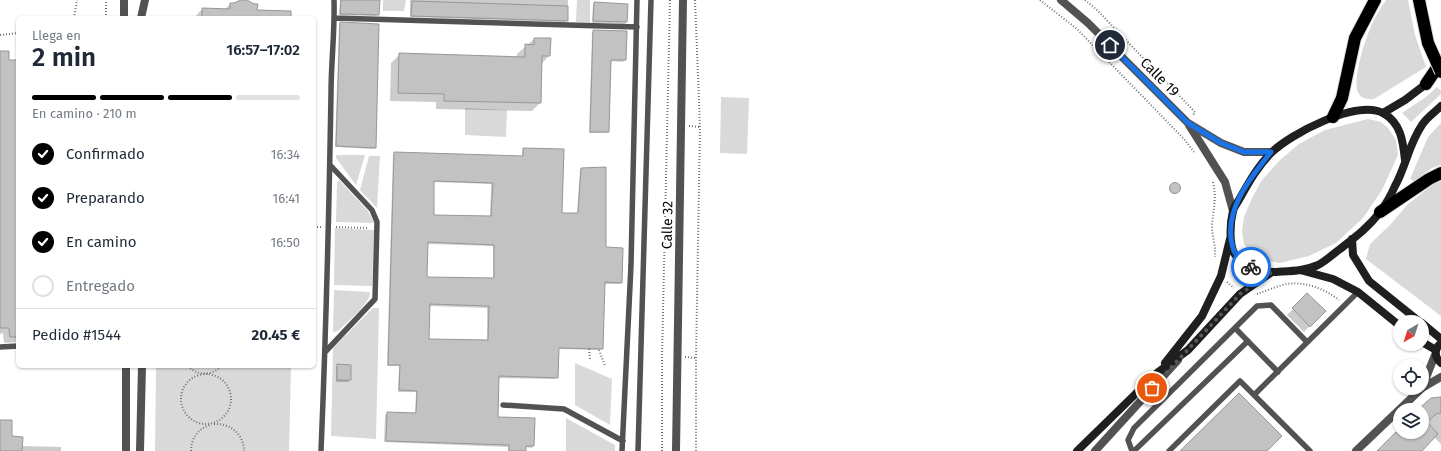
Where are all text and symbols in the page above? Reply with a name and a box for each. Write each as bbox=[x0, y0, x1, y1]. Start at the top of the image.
text: Llega en bbox=[32, 28, 81, 43]
pin bbox=[1093, 28, 1127, 62]
icon: home bbox=[1099, 34, 1121, 56]
text: 16:57–17:02 bbox=[226, 41, 300, 59]
text: 2 min bbox=[32, 42, 96, 73]
street label: Calle 19 bbox=[1137, 54, 1183, 100]
text: En camino · 210 m bbox=[32, 106, 137, 121]
icon: check bbox=[32, 143, 54, 165]
text: Confirmado bbox=[66, 145, 145, 163]
text: 16:34 bbox=[271, 147, 300, 162]
icon: check bbox=[32, 187, 54, 209]
text: Preparando bbox=[66, 189, 145, 207]
text: 16:41 bbox=[273, 191, 300, 206]
street label: Calle 32 bbox=[659, 201, 676, 249]
icon: check bbox=[32, 231, 54, 253]
text: En camino bbox=[66, 233, 136, 251]
text: 16:50 bbox=[271, 235, 300, 250]
courier bbox=[1231, 247, 1271, 287]
icon: bike bbox=[1240, 256, 1262, 278]
text: Entregado bbox=[66, 277, 135, 295]
north arrow bbox=[1393, 315, 1429, 351]
map controls bbox=[1393, 315, 1429, 439]
text: Pedido #1544 bbox=[32, 326, 121, 344]
text: 20.45 € bbox=[251, 326, 300, 344]
button: locate bbox=[1393, 359, 1429, 395]
pin bbox=[1135, 371, 1169, 405]
icon: bag bbox=[1141, 377, 1163, 399]
button: layers bbox=[1393, 403, 1429, 439]

